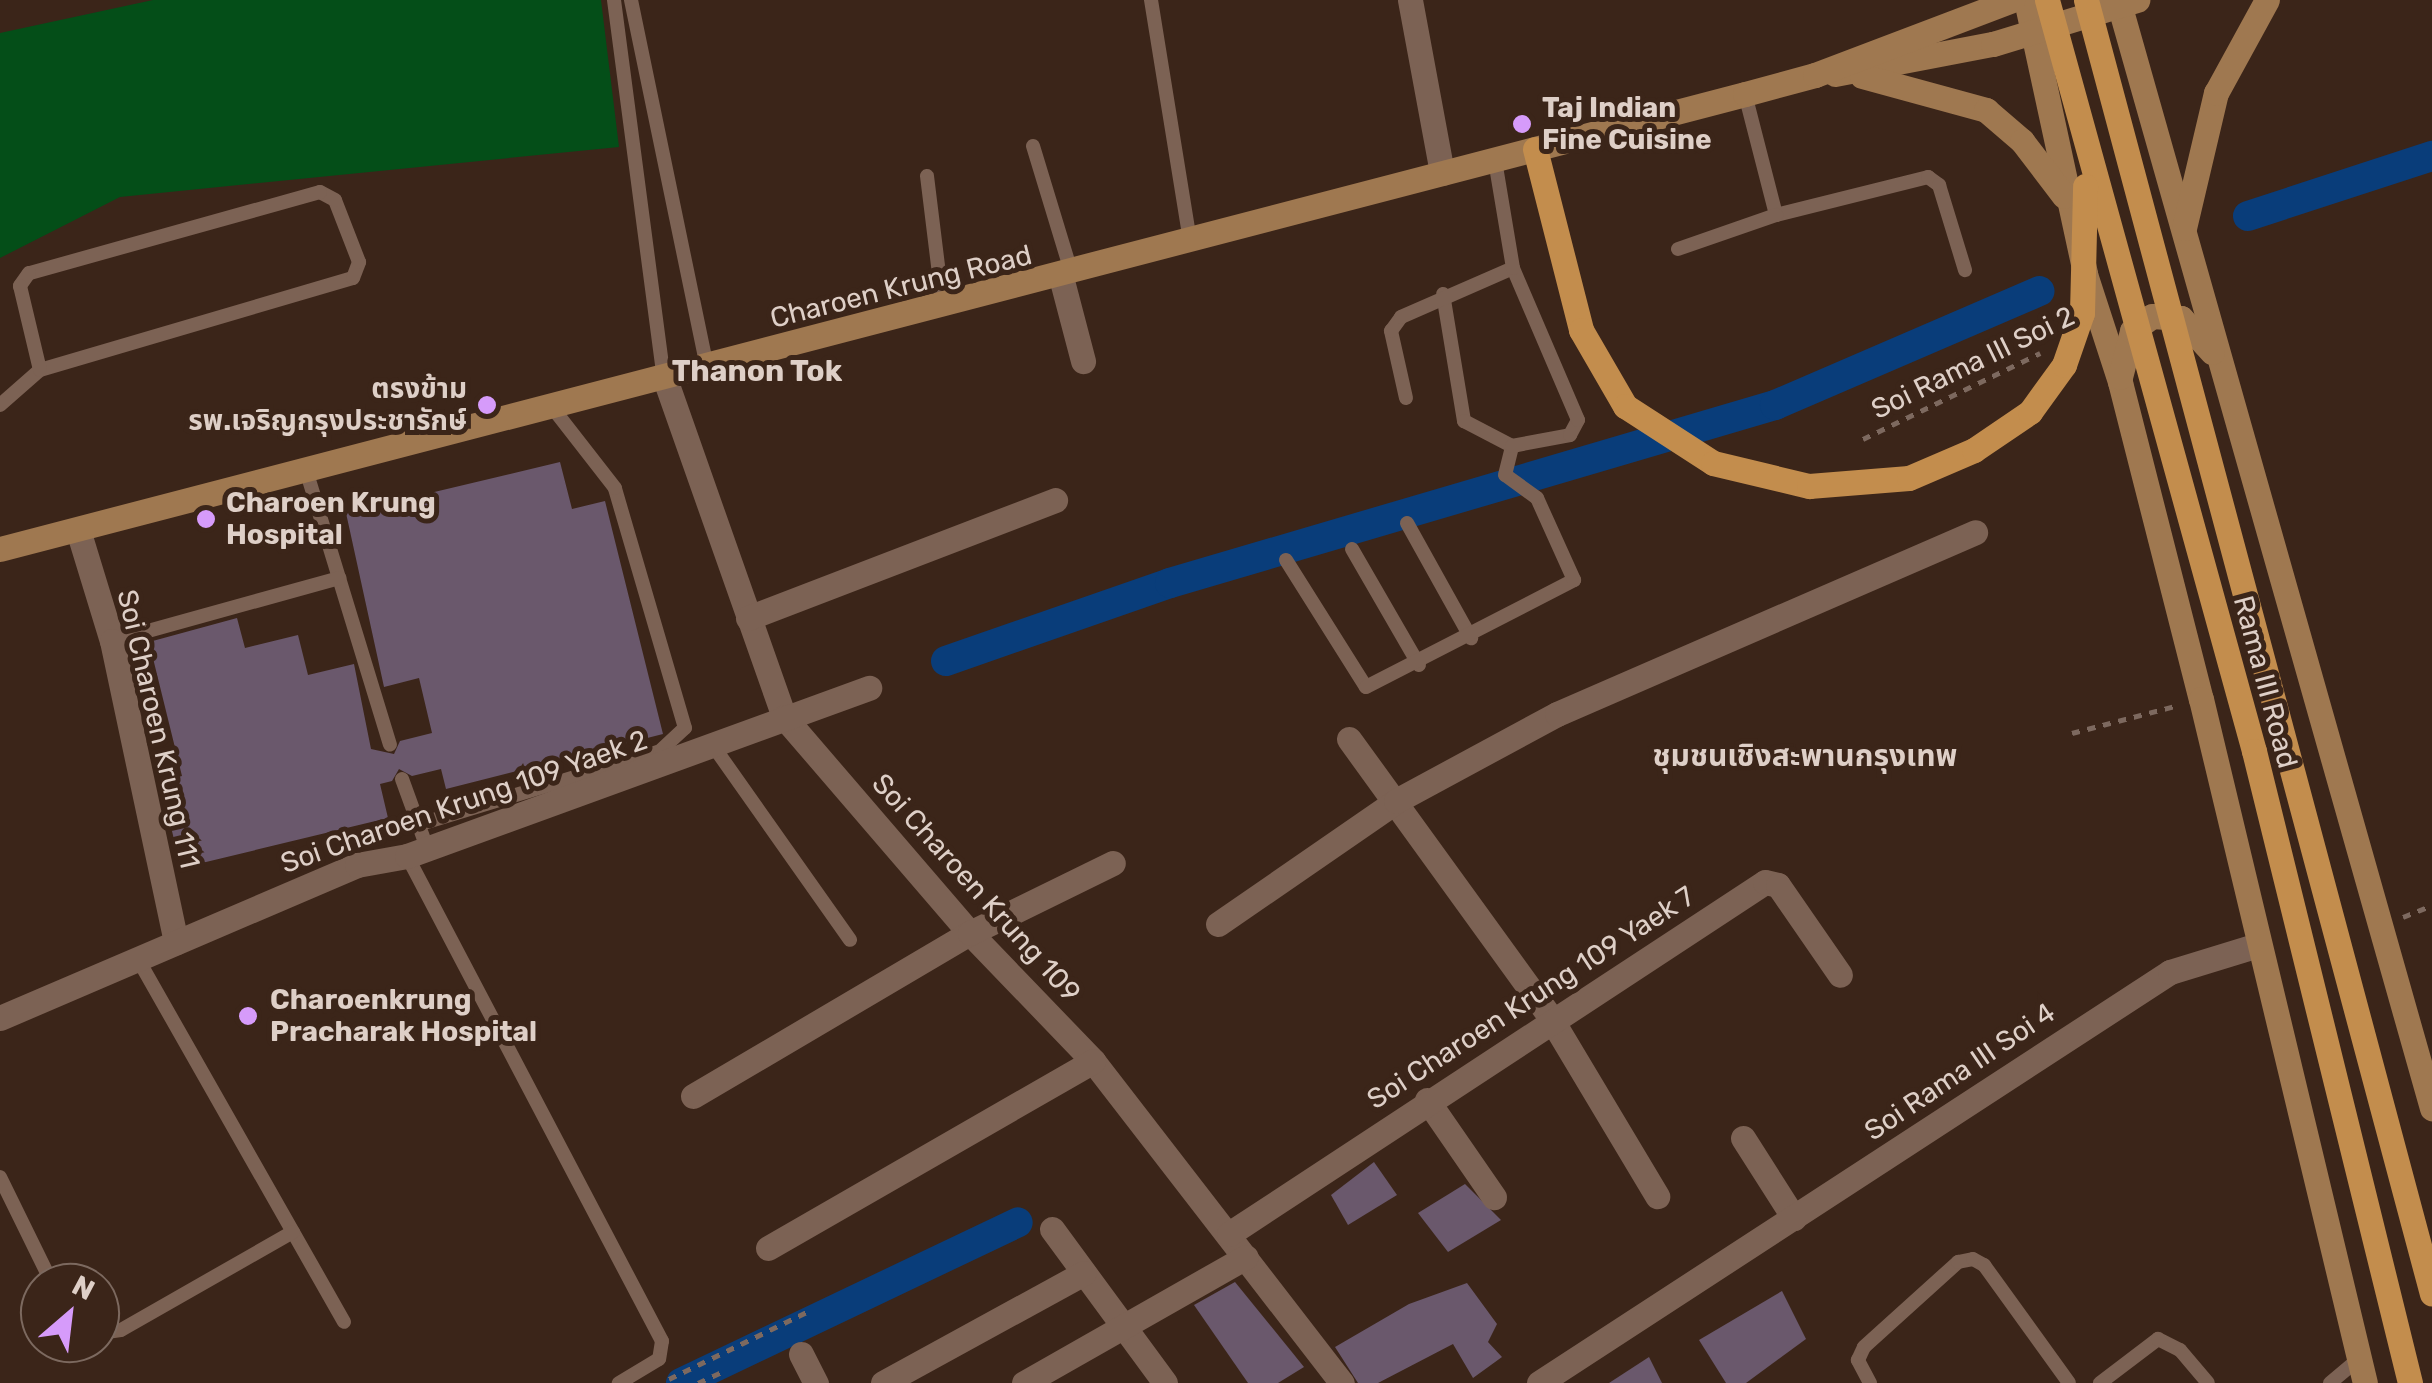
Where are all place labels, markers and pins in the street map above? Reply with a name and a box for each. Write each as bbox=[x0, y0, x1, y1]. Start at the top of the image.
place label: Taj Indian Fine Cuisine bbox=[1542, 91, 1712, 157]
marker: Taj Indian Fine Cuisine bbox=[1511, 113, 1533, 135]
place label: ตรงข้าม รพ.เจริญกรุงประชารักษ์ bbox=[188, 372, 467, 438]
marker: ตรงข้าม รพ.เจริญกรุงประชารักษ์ bbox=[476, 394, 498, 416]
place label: Charoen Krung Hospital bbox=[226, 486, 436, 552]
marker: Charoen Krung Hospital bbox=[195, 508, 217, 530]
place label: Charoenkrung Pracharak Hospital bbox=[270, 983, 537, 1049]
marker: Charoenkrung Pracharak Hospital bbox=[235, 1003, 261, 1029]

